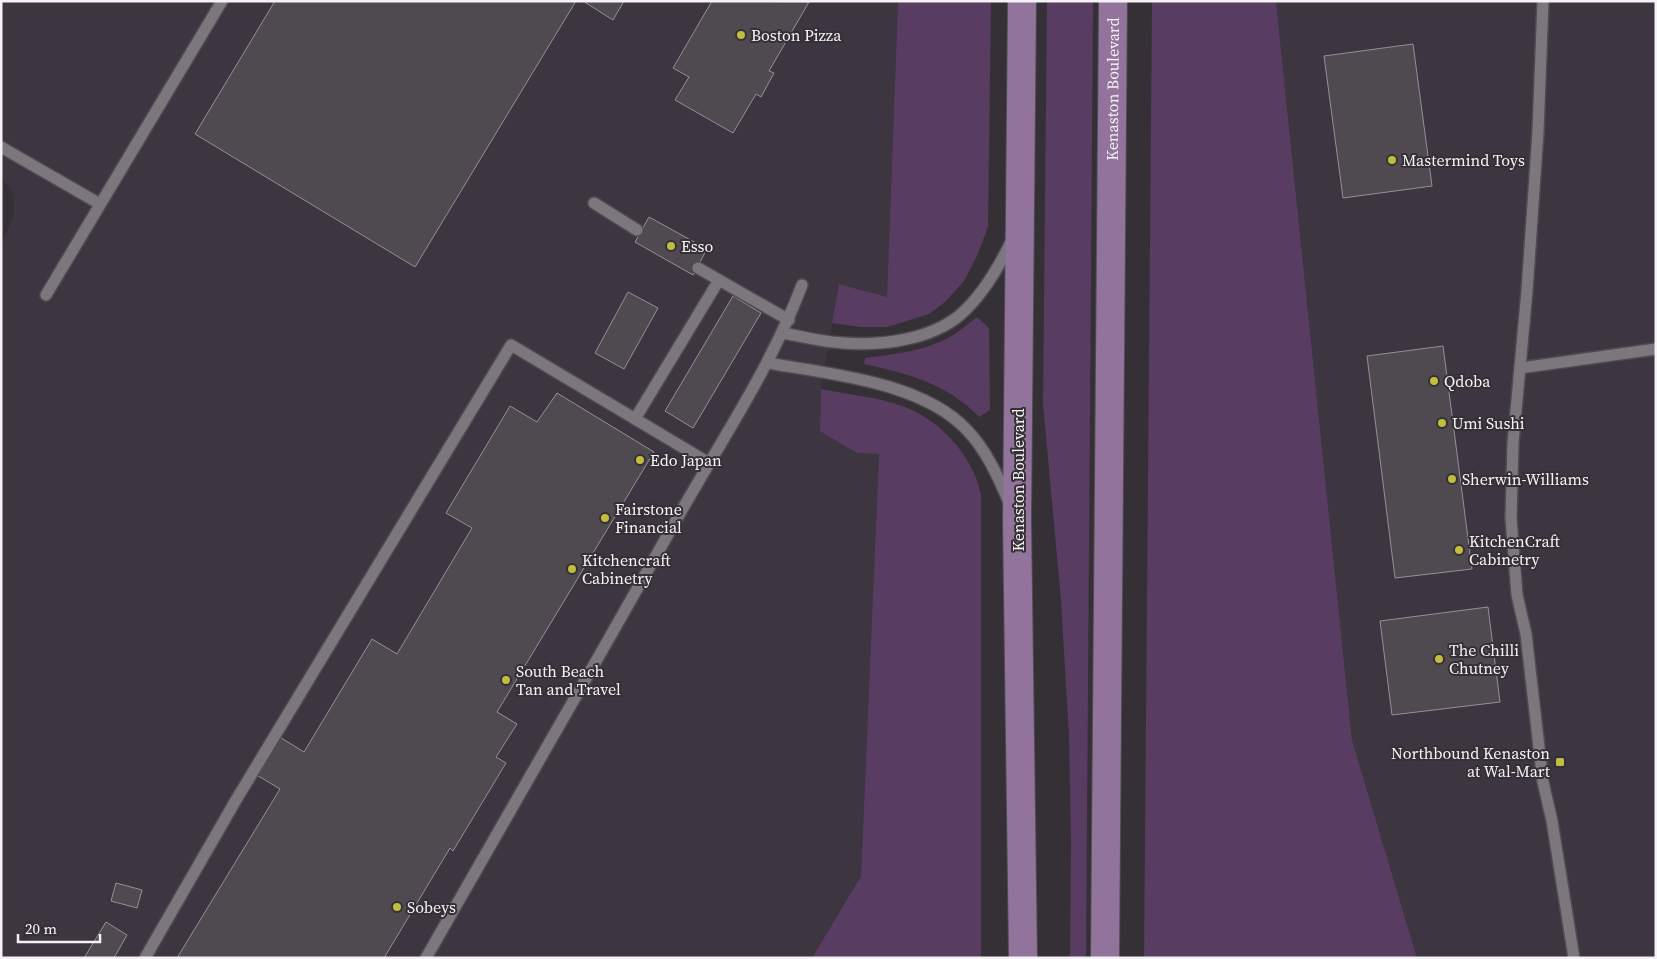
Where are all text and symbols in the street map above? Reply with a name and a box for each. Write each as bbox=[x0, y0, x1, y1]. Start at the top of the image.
street label: Kenaston Boulevard bbox=[1101, 17, 1124, 161]
place label: Boston Pizza bbox=[751, 24, 842, 46]
marker: Boston Pizza bbox=[735, 29, 747, 41]
place label: Mastermind Toys bbox=[1402, 149, 1525, 171]
marker: Mastermind Toys bbox=[1386, 154, 1398, 166]
place label: Esso bbox=[681, 235, 714, 257]
marker: Esso bbox=[665, 240, 677, 252]
place label: Qdoba bbox=[1444, 370, 1491, 392]
marker: Qdoba bbox=[1428, 375, 1440, 387]
street label: Kenaston Boulevard bbox=[1007, 408, 1029, 552]
place label: Umi Sushi bbox=[1452, 412, 1525, 434]
marker: Umi Sushi bbox=[1436, 417, 1448, 429]
place label: Edo Japan bbox=[650, 449, 722, 471]
marker: Edo Japan bbox=[634, 454, 646, 466]
place label: Sherwin-Williams bbox=[1462, 468, 1589, 490]
marker: Sherwin-Williams bbox=[1446, 473, 1458, 485]
place label: Fairstone Financial bbox=[615, 498, 682, 538]
marker: Fairstone Financial bbox=[599, 512, 611, 524]
place label: KitchenCraft Cabinetry bbox=[1469, 530, 1561, 570]
marker: KitchenCraft Cabinetry bbox=[1453, 544, 1465, 556]
place label: Kitchencraft Cabinetry bbox=[582, 549, 671, 589]
marker: Kitchencraft Cabinetry bbox=[566, 563, 578, 575]
place label: The Chilli Chutney bbox=[1449, 639, 1519, 679]
marker: The Chilli Chutney bbox=[1433, 653, 1445, 665]
place label: South Beach Tan and Travel bbox=[516, 660, 621, 700]
marker: South Beach Tan and Travel bbox=[500, 674, 512, 686]
place label: Northbound Kenaston at Wal-Mart bbox=[1391, 742, 1551, 782]
marker: Northbound Kenaston at Wal-Mart bbox=[1554, 756, 1566, 768]
place label: Sobeys bbox=[407, 896, 456, 918]
marker: Sobeys bbox=[391, 901, 403, 913]
scale bar bbox=[18, 912, 100, 944]
text: 20 m bbox=[25, 918, 57, 939]

